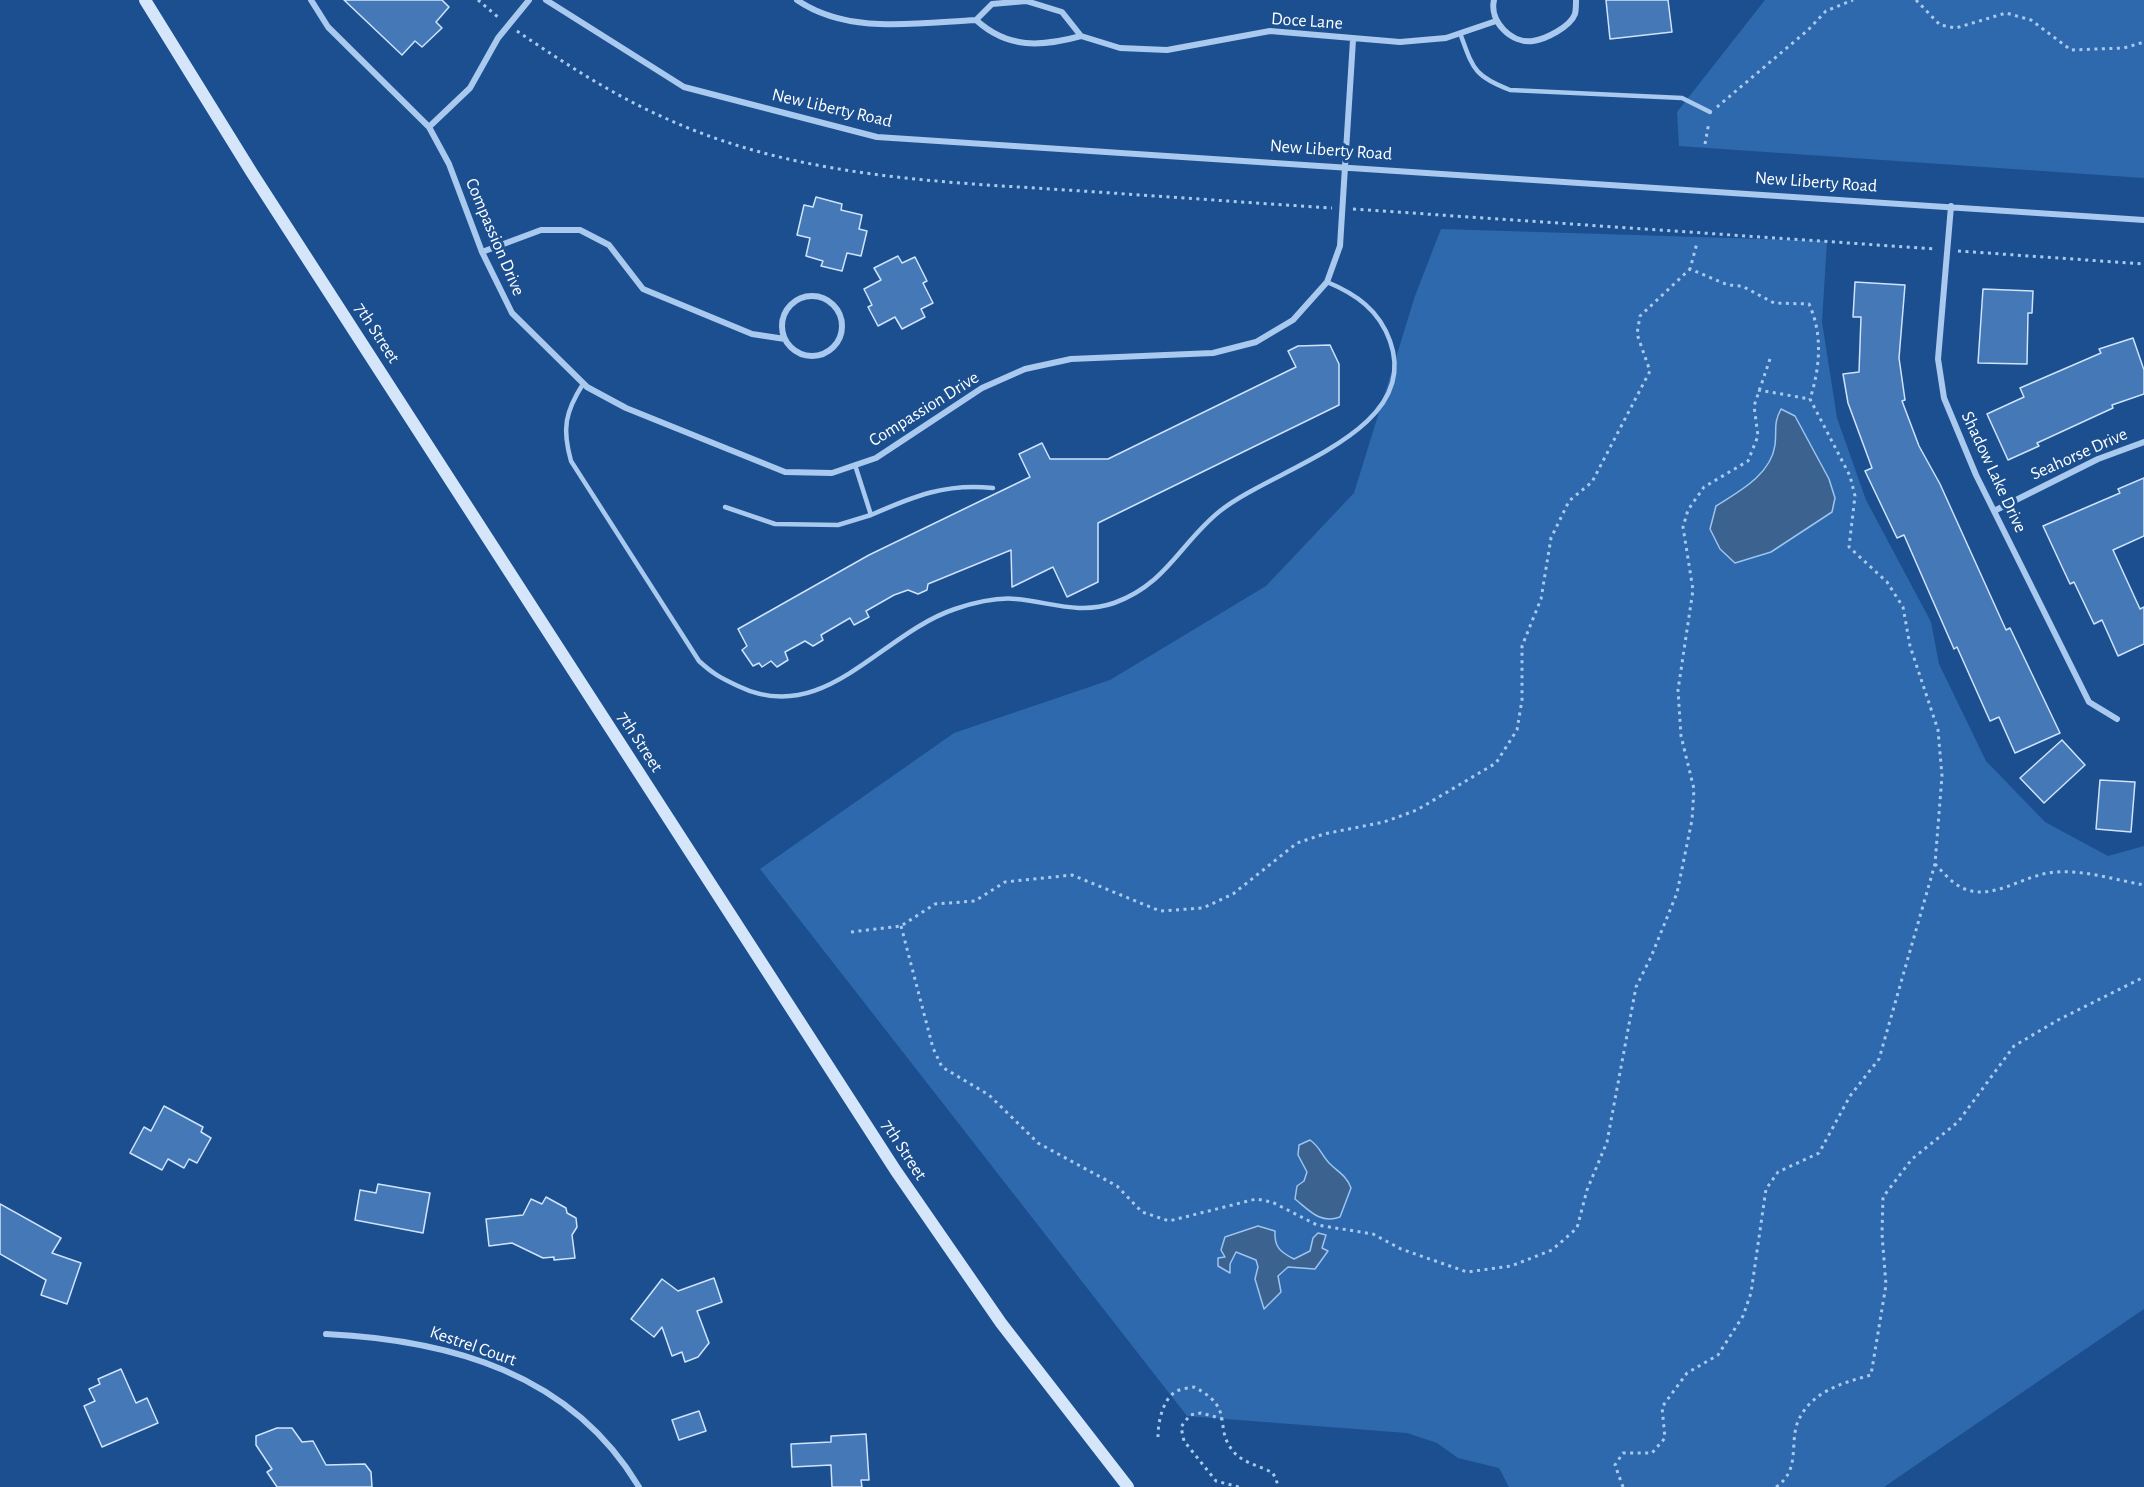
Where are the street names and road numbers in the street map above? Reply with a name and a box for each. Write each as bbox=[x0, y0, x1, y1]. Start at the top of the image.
street label: Doce Lane bbox=[1270, 8, 1344, 34]
street label: New Liberty Road bbox=[770, 84, 894, 132]
street label: New Liberty Road bbox=[1269, 135, 1393, 165]
street label: New Liberty Road bbox=[1754, 167, 1878, 197]
street label: Compassion Drive bbox=[461, 175, 529, 299]
street label: 7th Street bbox=[349, 299, 405, 367]
street label: Compassion Drive bbox=[865, 367, 983, 451]
street label: Shadow Lake Drive bbox=[1956, 408, 2032, 536]
street label: Seahorse Drive bbox=[2027, 423, 2131, 485]
street label: 7th Street bbox=[612, 708, 668, 776]
street label: 7th Street bbox=[876, 1116, 932, 1184]
street label: Kestrel Court bbox=[427, 1321, 519, 1371]

